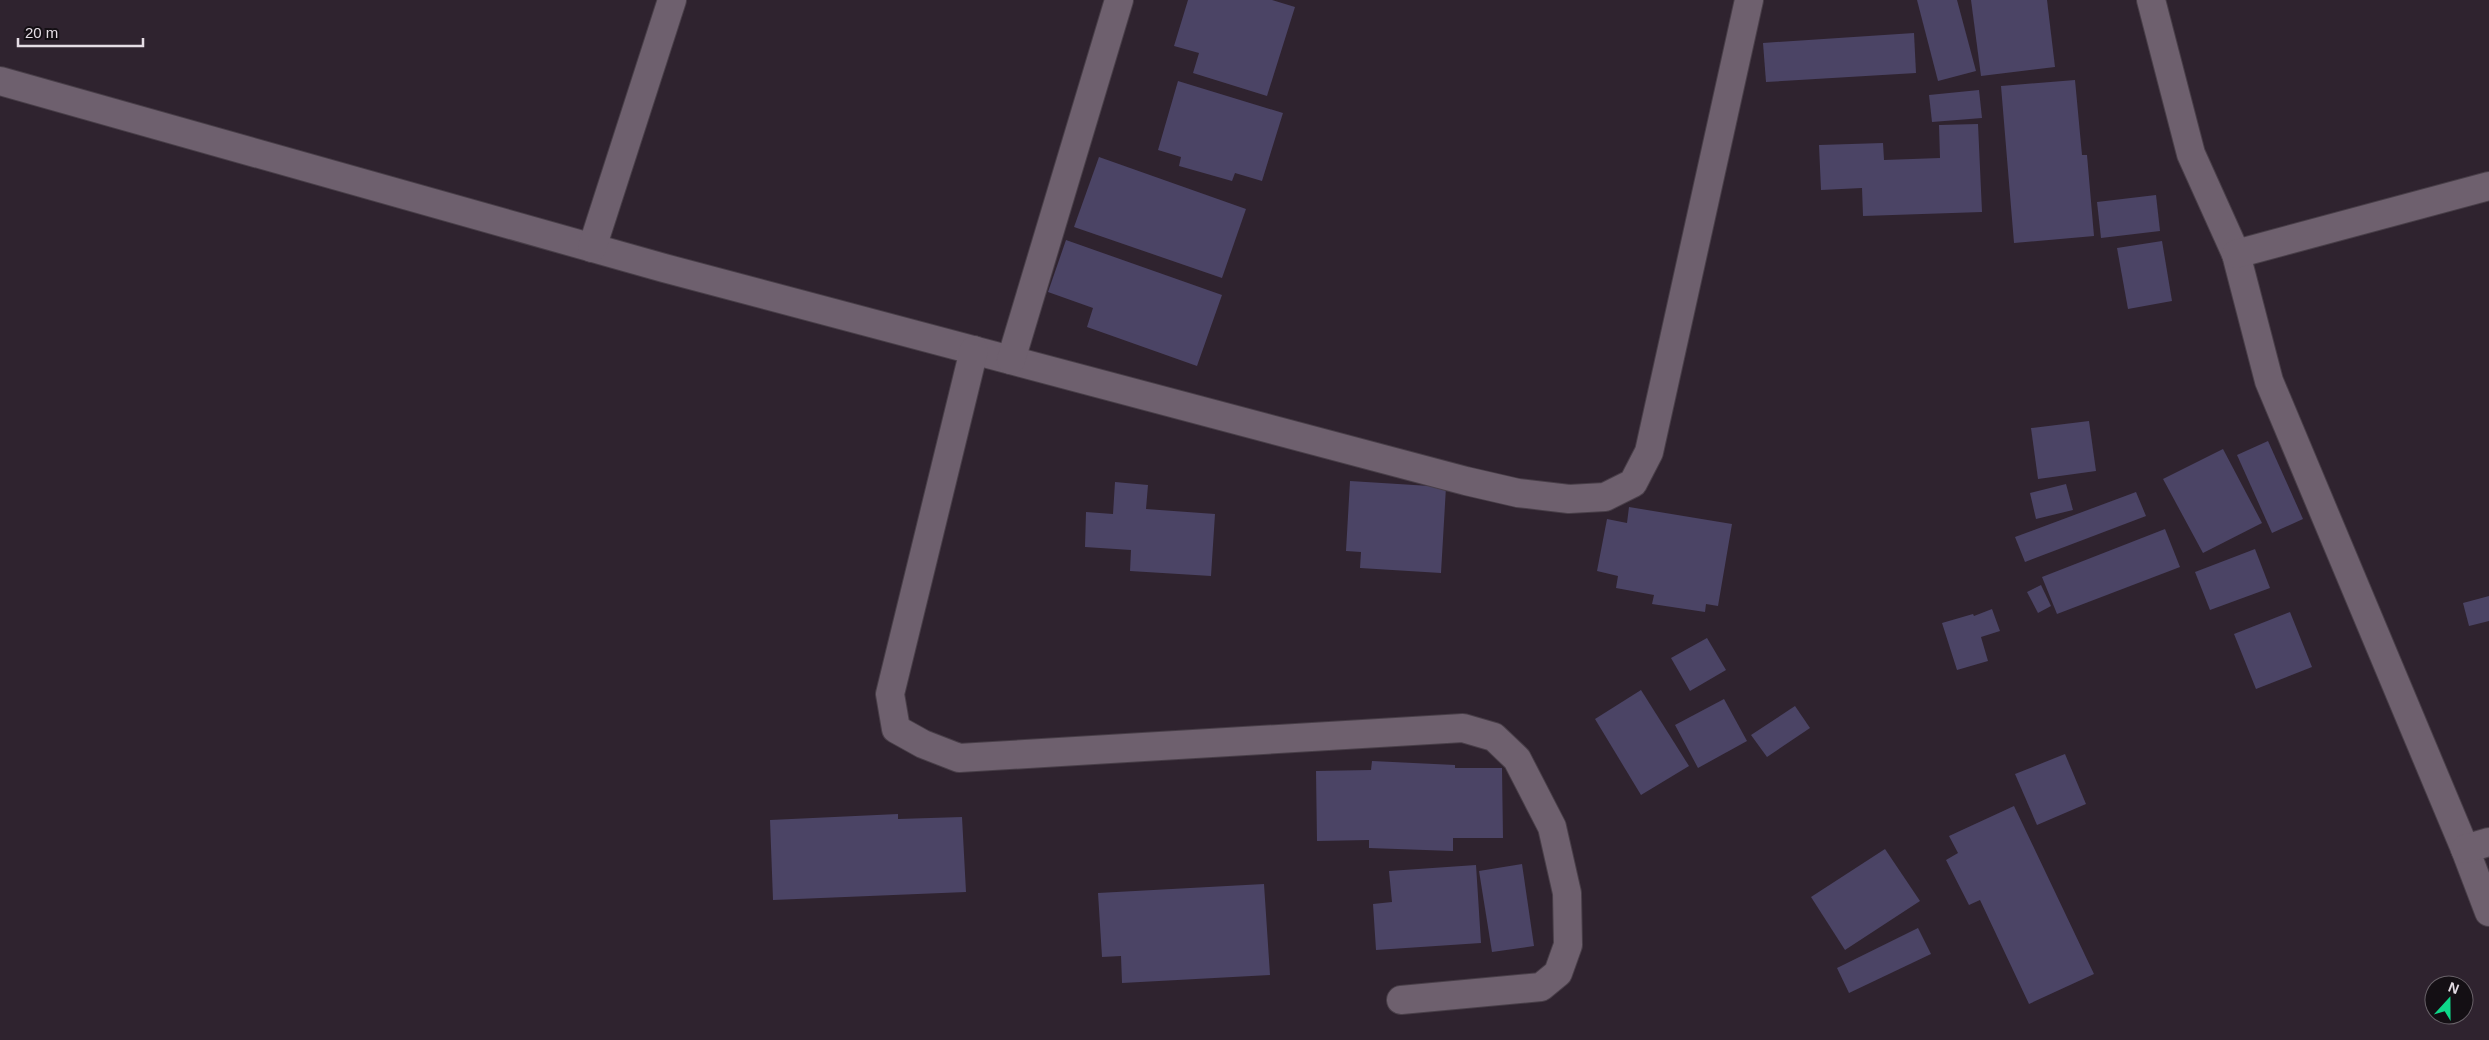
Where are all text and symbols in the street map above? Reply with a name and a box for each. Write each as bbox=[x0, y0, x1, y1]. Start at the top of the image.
scale bar bbox=[18, 15, 142, 47]
text: 20 m bbox=[25, 24, 58, 41]
north arrow bbox=[2424, 975, 2474, 1025]
text: N bbox=[2446, 979, 2461, 997]

